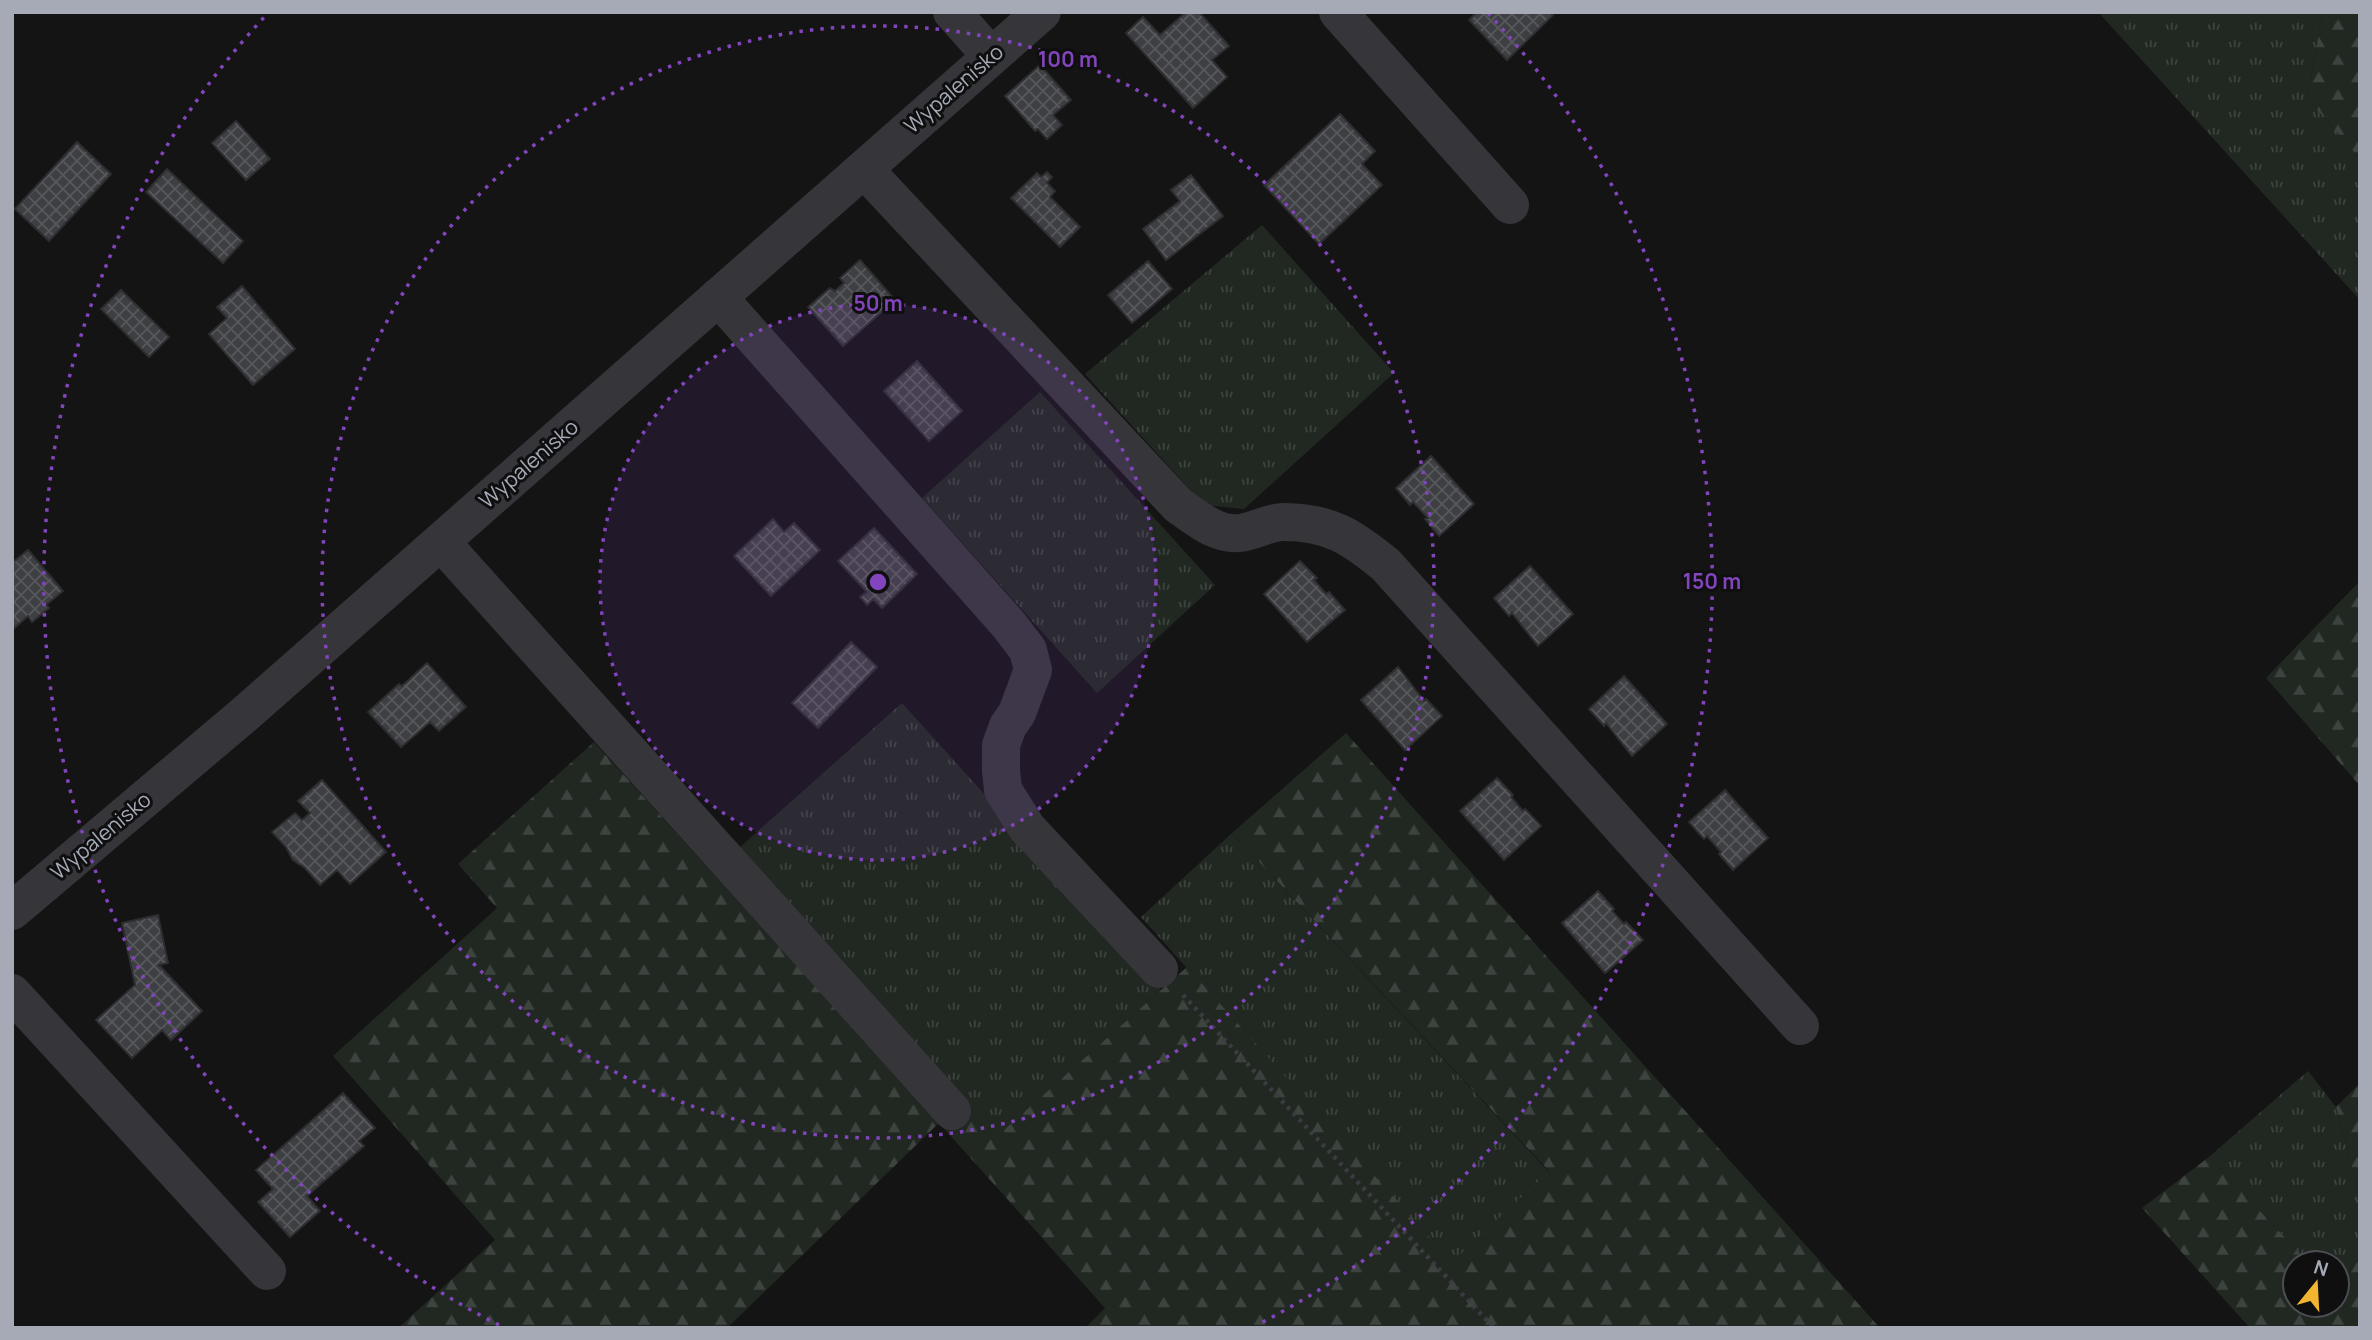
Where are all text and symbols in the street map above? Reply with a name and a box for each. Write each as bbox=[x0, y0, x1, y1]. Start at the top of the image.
street label: Wypalenisko bbox=[898, 37, 1009, 139]
text: 100 m bbox=[1038, 45, 1098, 73]
text: 50 m bbox=[853, 289, 903, 317]
street label: Wypalenisko bbox=[473, 412, 584, 514]
text: 150 m bbox=[1683, 567, 1741, 595]
centre of rings bbox=[866, 570, 890, 594]
street label: Wypalenisko bbox=[44, 785, 156, 885]
north arrow bbox=[2281, 1249, 2351, 1319]
text: N bbox=[2311, 1253, 2332, 1282]

